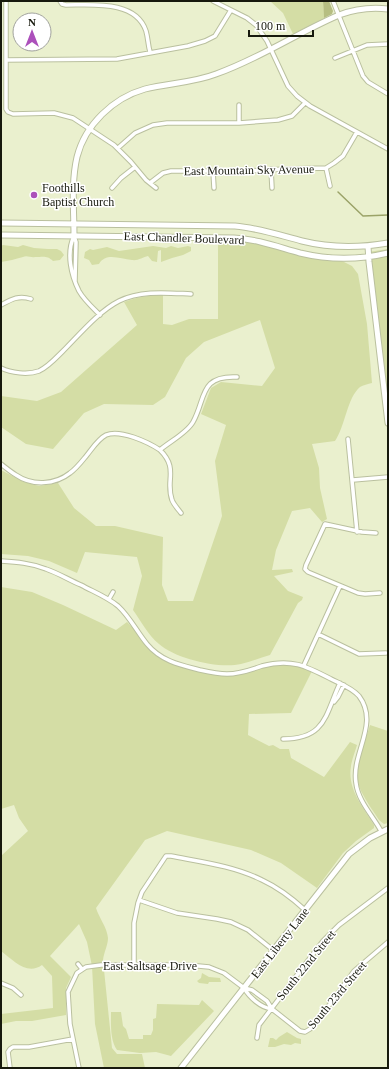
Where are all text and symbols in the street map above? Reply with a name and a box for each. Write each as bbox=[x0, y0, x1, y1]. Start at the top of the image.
north arrow bbox=[12, 12, 52, 52]
scale bar bbox=[249, 12, 313, 38]
text: N bbox=[28, 16, 36, 28]
text: 100 m bbox=[255, 19, 286, 33]
street label: East Mountain Sky Avenue bbox=[184, 162, 314, 178]
place label: Foothills Baptist Church bbox=[42, 181, 114, 209]
marker: Foothills Baptist Church bbox=[29, 190, 39, 200]
street label: East Chandler Boulevard bbox=[123, 229, 245, 247]
street label: East Liberty Lane bbox=[248, 905, 312, 981]
street label: South 22nd Street bbox=[273, 927, 339, 1003]
street label: South 23rd Street bbox=[305, 958, 370, 1032]
street label: East Saltsage Drive bbox=[103, 959, 197, 973]

